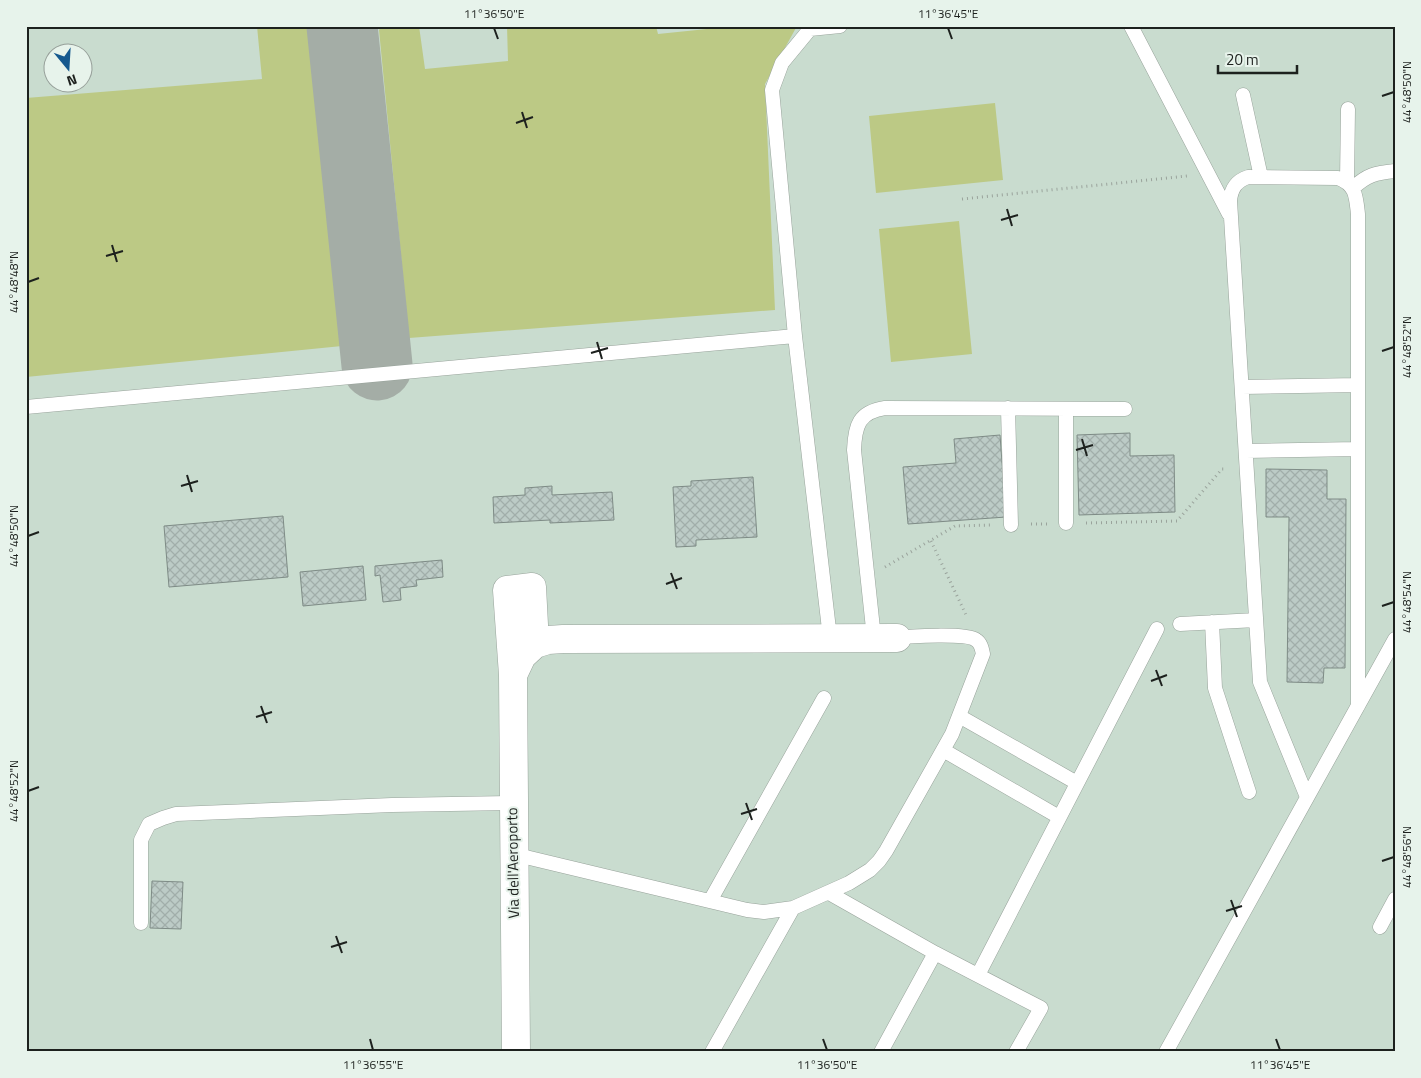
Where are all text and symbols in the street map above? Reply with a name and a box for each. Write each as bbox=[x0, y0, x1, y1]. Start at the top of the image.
text: 11°36'50"E bbox=[464, 4, 525, 23]
text: 11°36'45"E bbox=[918, 4, 979, 23]
north arrow bbox=[42, 42, 92, 92]
scale bar bbox=[1218, 42, 1297, 74]
text: 20 m bbox=[1226, 48, 1259, 71]
text: 44°48'50"N bbox=[1397, 61, 1416, 123]
text: N bbox=[64, 69, 80, 92]
text: 44°48'48"N bbox=[4, 251, 23, 313]
text: 44°48'52"N bbox=[1397, 316, 1416, 378]
text: 44°48'50"N bbox=[4, 505, 23, 567]
text: 44°48'54"N bbox=[1397, 571, 1416, 633]
text: 44°48'52"N bbox=[4, 760, 23, 822]
street label: Via dell'Aeroporto bbox=[500, 807, 525, 919]
text: 44°48'56"N bbox=[1397, 826, 1416, 888]
text: 11°36'55"E bbox=[343, 1055, 404, 1074]
text: 11°36'50"E bbox=[797, 1055, 858, 1074]
text: 11°36'45"E bbox=[1250, 1055, 1311, 1074]

